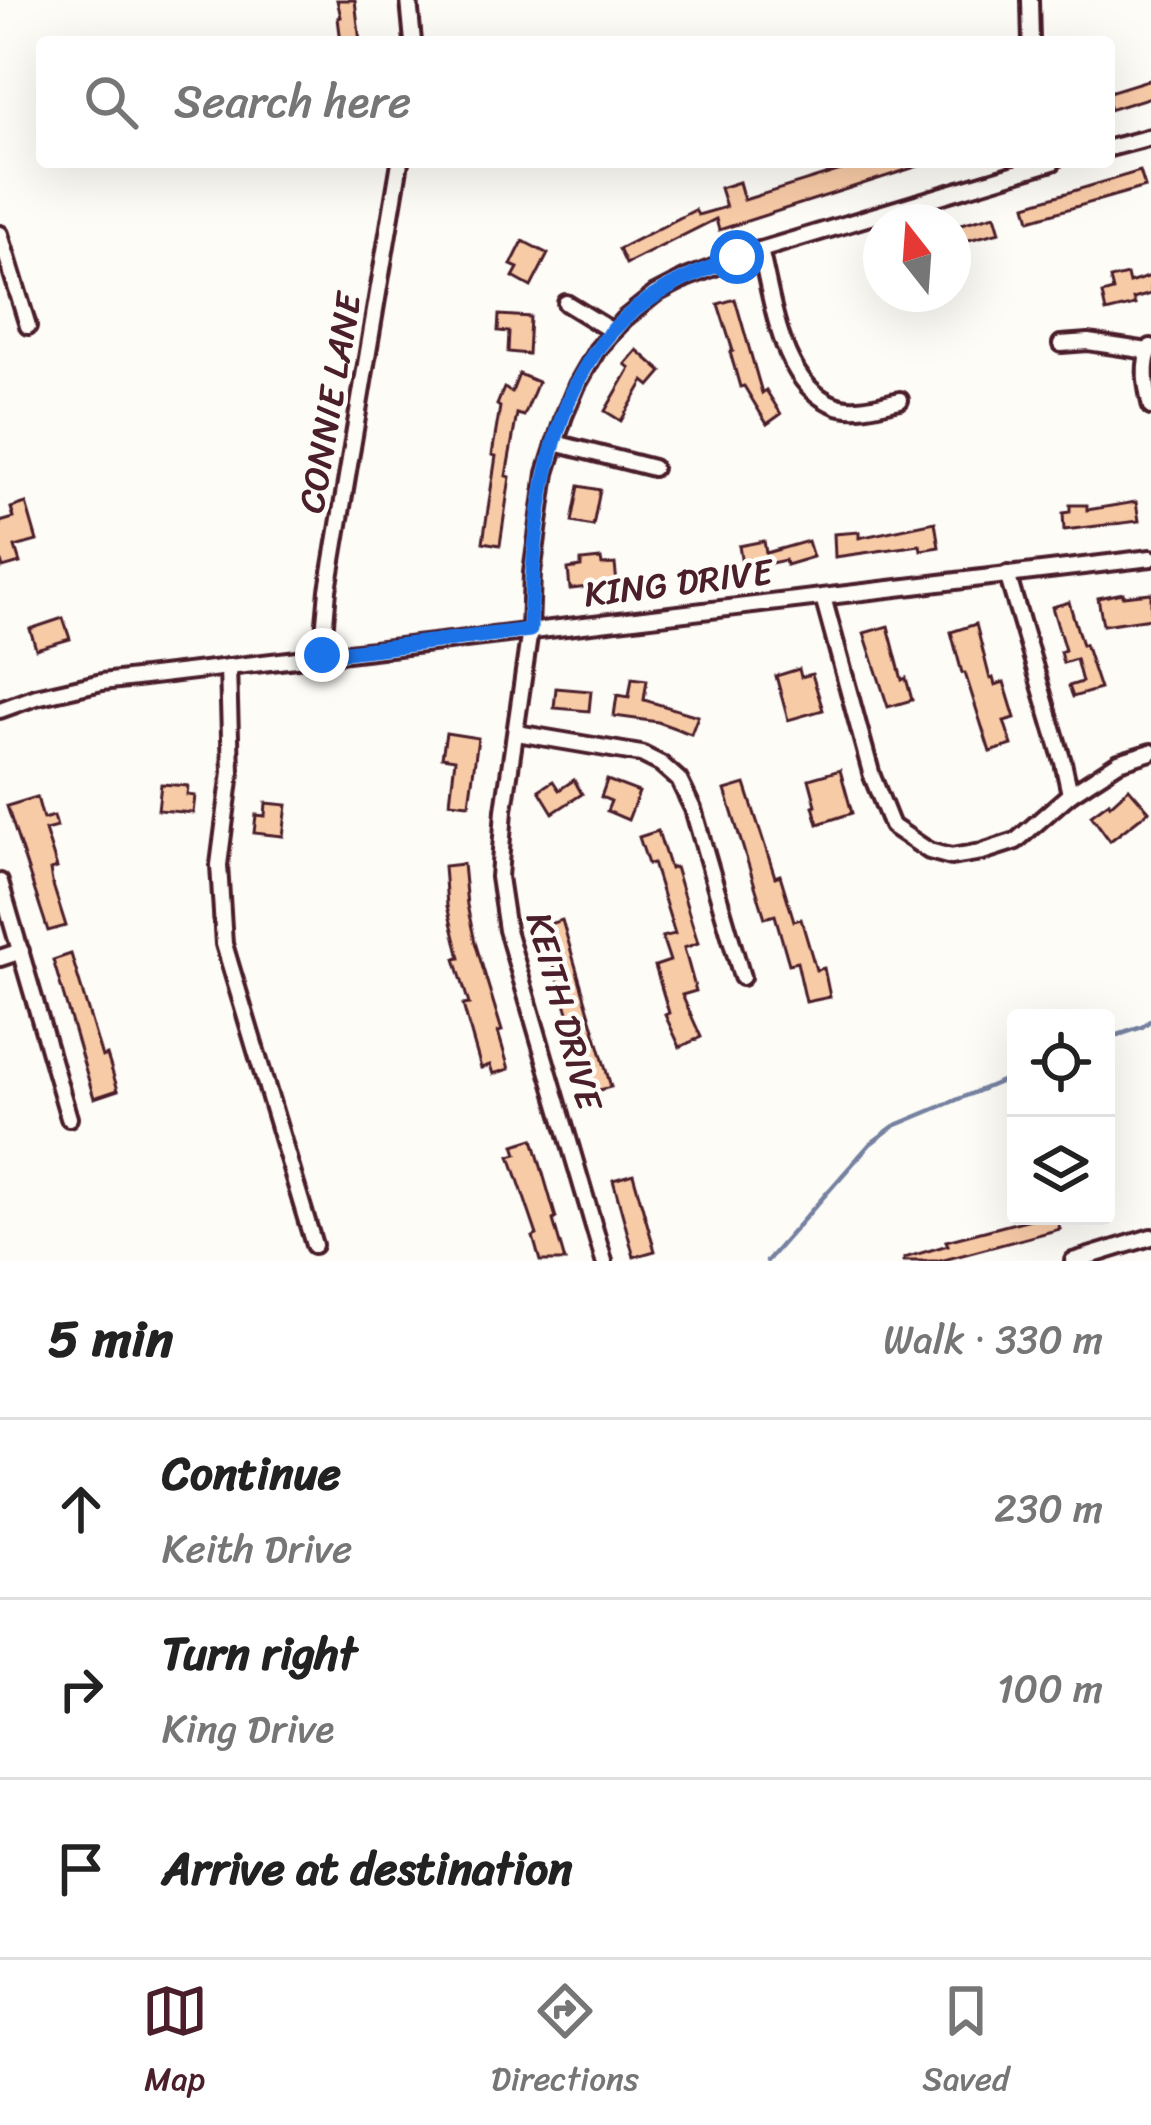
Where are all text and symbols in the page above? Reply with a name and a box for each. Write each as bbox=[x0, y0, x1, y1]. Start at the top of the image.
search box bbox=[36, 36, 1115, 168]
text: Search here bbox=[174, 62, 411, 142]
icon: search bbox=[78, 69, 144, 135]
north arrow bbox=[863, 204, 971, 312]
route start bbox=[710, 230, 764, 284]
street label: CONNIE LANE bbox=[279, 286, 381, 518]
street label: KING DRIVE bbox=[580, 539, 778, 626]
route end bbox=[295, 628, 349, 682]
street label: KEITH DRIVE bbox=[507, 905, 622, 1119]
map controls bbox=[1007, 1009, 1115, 1225]
button: locate bbox=[1007, 1009, 1115, 1117]
button: layers bbox=[1007, 1117, 1115, 1225]
text: 5 min bbox=[48, 1294, 173, 1384]
text: Walk · 330 m bbox=[883, 1305, 1103, 1374]
text: Continue bbox=[162, 1434, 341, 1514]
text: 230 m bbox=[994, 1474, 1103, 1543]
icon: ahead bbox=[48, 1476, 114, 1542]
text: Keith Drive bbox=[162, 1514, 352, 1583]
text: Turn right bbox=[162, 1614, 357, 1694]
text: 100 m bbox=[997, 1654, 1103, 1723]
icon: right bbox=[48, 1656, 114, 1722]
text: King Drive bbox=[162, 1694, 334, 1763]
text: Arrive at destination bbox=[162, 1829, 572, 1909]
icon: arrive bbox=[48, 1836, 114, 1902]
tab: Map bbox=[142, 1978, 208, 2108]
tab: Directions bbox=[491, 1978, 639, 2108]
tab: Saved bbox=[922, 1978, 1009, 2108]

